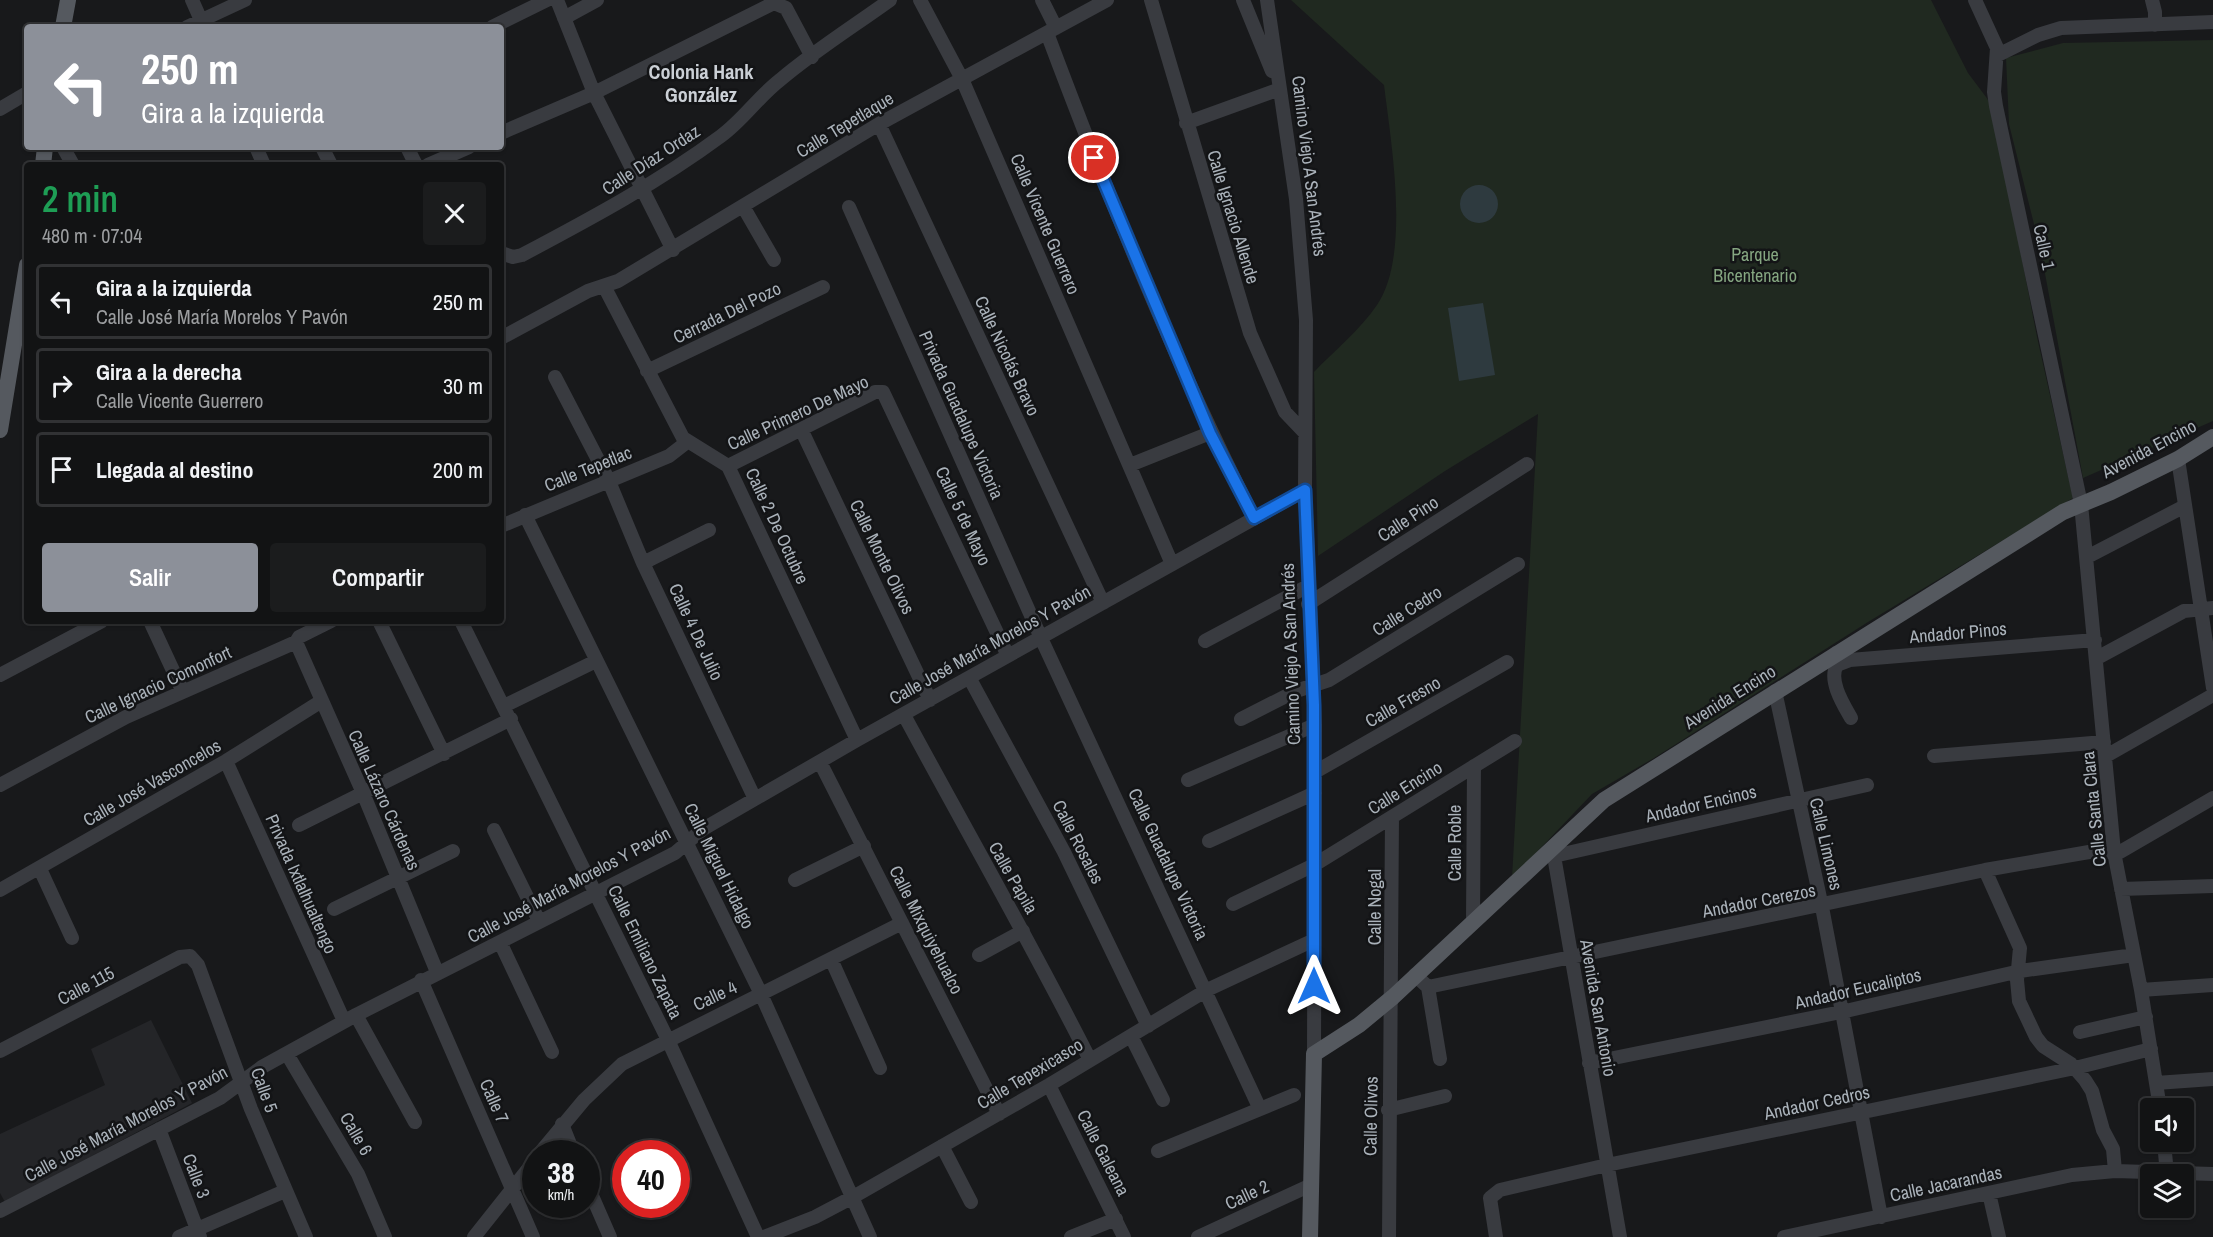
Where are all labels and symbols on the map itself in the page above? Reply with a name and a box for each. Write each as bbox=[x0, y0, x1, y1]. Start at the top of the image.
district label: Colonia Hank González bbox=[649, 58, 754, 108]
street label: Camino Viejo A San Andrés bbox=[1286, 74, 1333, 258]
street label: Calle Tepetlaque bbox=[791, 86, 898, 164]
street label: Calle Díaz Ordaz bbox=[597, 118, 705, 201]
pin bbox=[1068, 132, 1119, 183]
street label: Calle Ignacio Allende bbox=[1201, 147, 1266, 287]
street label: Calle Vicente Guerrero bbox=[1005, 150, 1086, 298]
street label: Calle 1 bbox=[2027, 222, 2062, 273]
park label: Parque Bicentenario bbox=[1713, 242, 1797, 288]
street label: Cerrada Del Pozo bbox=[669, 276, 785, 349]
street label: Calle Nicolás Bravo bbox=[969, 292, 1046, 420]
street label: Privada Guadalupe Victoria bbox=[913, 327, 1010, 503]
street label: Calle Primero De Mayo bbox=[723, 369, 873, 456]
street label: Avenida Encino bbox=[2096, 413, 2201, 484]
street label: Calle Tepetlac bbox=[540, 440, 635, 497]
street label: Calle 5 de Mayo bbox=[930, 462, 997, 569]
street label: Calle 2 De Octubre bbox=[740, 464, 815, 588]
street label: Calle Pino bbox=[1372, 490, 1443, 548]
street label: Calle Monte Olivos bbox=[844, 495, 921, 618]
street label: Camino Viejo A San Andrés bbox=[1275, 563, 1306, 745]
street label: Calle 4 De Julio bbox=[663, 579, 730, 684]
street label: Calle José María Morelos Y Pavón bbox=[885, 579, 1095, 710]
street label: Calle Cedro bbox=[1367, 579, 1446, 642]
street label: Andador Pinos bbox=[1907, 616, 2008, 649]
street label: Calle Ignacio Comonfort bbox=[80, 640, 235, 730]
street label: Avenida Encino bbox=[1678, 658, 1780, 735]
street label: Calle Fresno bbox=[1360, 670, 1445, 733]
street label: Calle Lázaro Cárdenas bbox=[342, 726, 427, 874]
street label: Calle José Vasconcelos bbox=[78, 733, 225, 832]
street label: Calle Santa Clara bbox=[2075, 750, 2112, 868]
street label: Calle Encino bbox=[1363, 755, 1447, 820]
street label: Andador Encinos bbox=[1642, 779, 1759, 829]
street label: Calle Guadalupe Victoria bbox=[1122, 784, 1215, 944]
street label: Calle Limones bbox=[1804, 795, 1849, 893]
street label: Calle Rosales bbox=[1047, 796, 1110, 888]
street label: Calle Miguel Hidalgo bbox=[678, 799, 761, 933]
street label: Calle Roble bbox=[1442, 805, 1467, 881]
street label: Privada Ixtlalhualtengo bbox=[260, 810, 343, 957]
street label: Calle José María Morelos Y Pavón bbox=[463, 820, 675, 949]
street label: Calle Papila bbox=[983, 837, 1044, 918]
street label: Calle Mixquiyehualco bbox=[883, 861, 970, 998]
street label: Calle Nogal bbox=[1362, 869, 1387, 945]
street label: Andador Cerezos bbox=[1699, 877, 1818, 924]
street label: Calle Emiliano Zapata bbox=[602, 881, 689, 1023]
street label: Avenida San Antonio bbox=[1574, 937, 1623, 1078]
position arrow bbox=[1282, 954, 1346, 1018]
street label: Calle 115 bbox=[53, 960, 119, 1011]
street label: Andador Eucaliptos bbox=[1791, 962, 1923, 1015]
street label: Calle 4 bbox=[689, 975, 741, 1017]
street label: Calle Tepexicasco bbox=[972, 1032, 1087, 1115]
street label: Calle José María Morelos Y Pavón bbox=[20, 1059, 232, 1188]
street label: Calle 5 bbox=[245, 1064, 284, 1116]
street label: Calle 7 bbox=[474, 1075, 515, 1127]
street label: Calle Olivos bbox=[1357, 1076, 1384, 1156]
street label: Andador Cedros bbox=[1761, 1079, 1872, 1126]
street label: Calle Galeana bbox=[1071, 1105, 1136, 1200]
street label: Calle 6 bbox=[334, 1108, 379, 1160]
speed limit sign: 40 bbox=[612, 1140, 690, 1218]
street label: Calle 3 bbox=[177, 1150, 216, 1202]
street label: Calle Jacarandas bbox=[1888, 1159, 2004, 1208]
street label: Calle 2 bbox=[1221, 1174, 1273, 1216]

